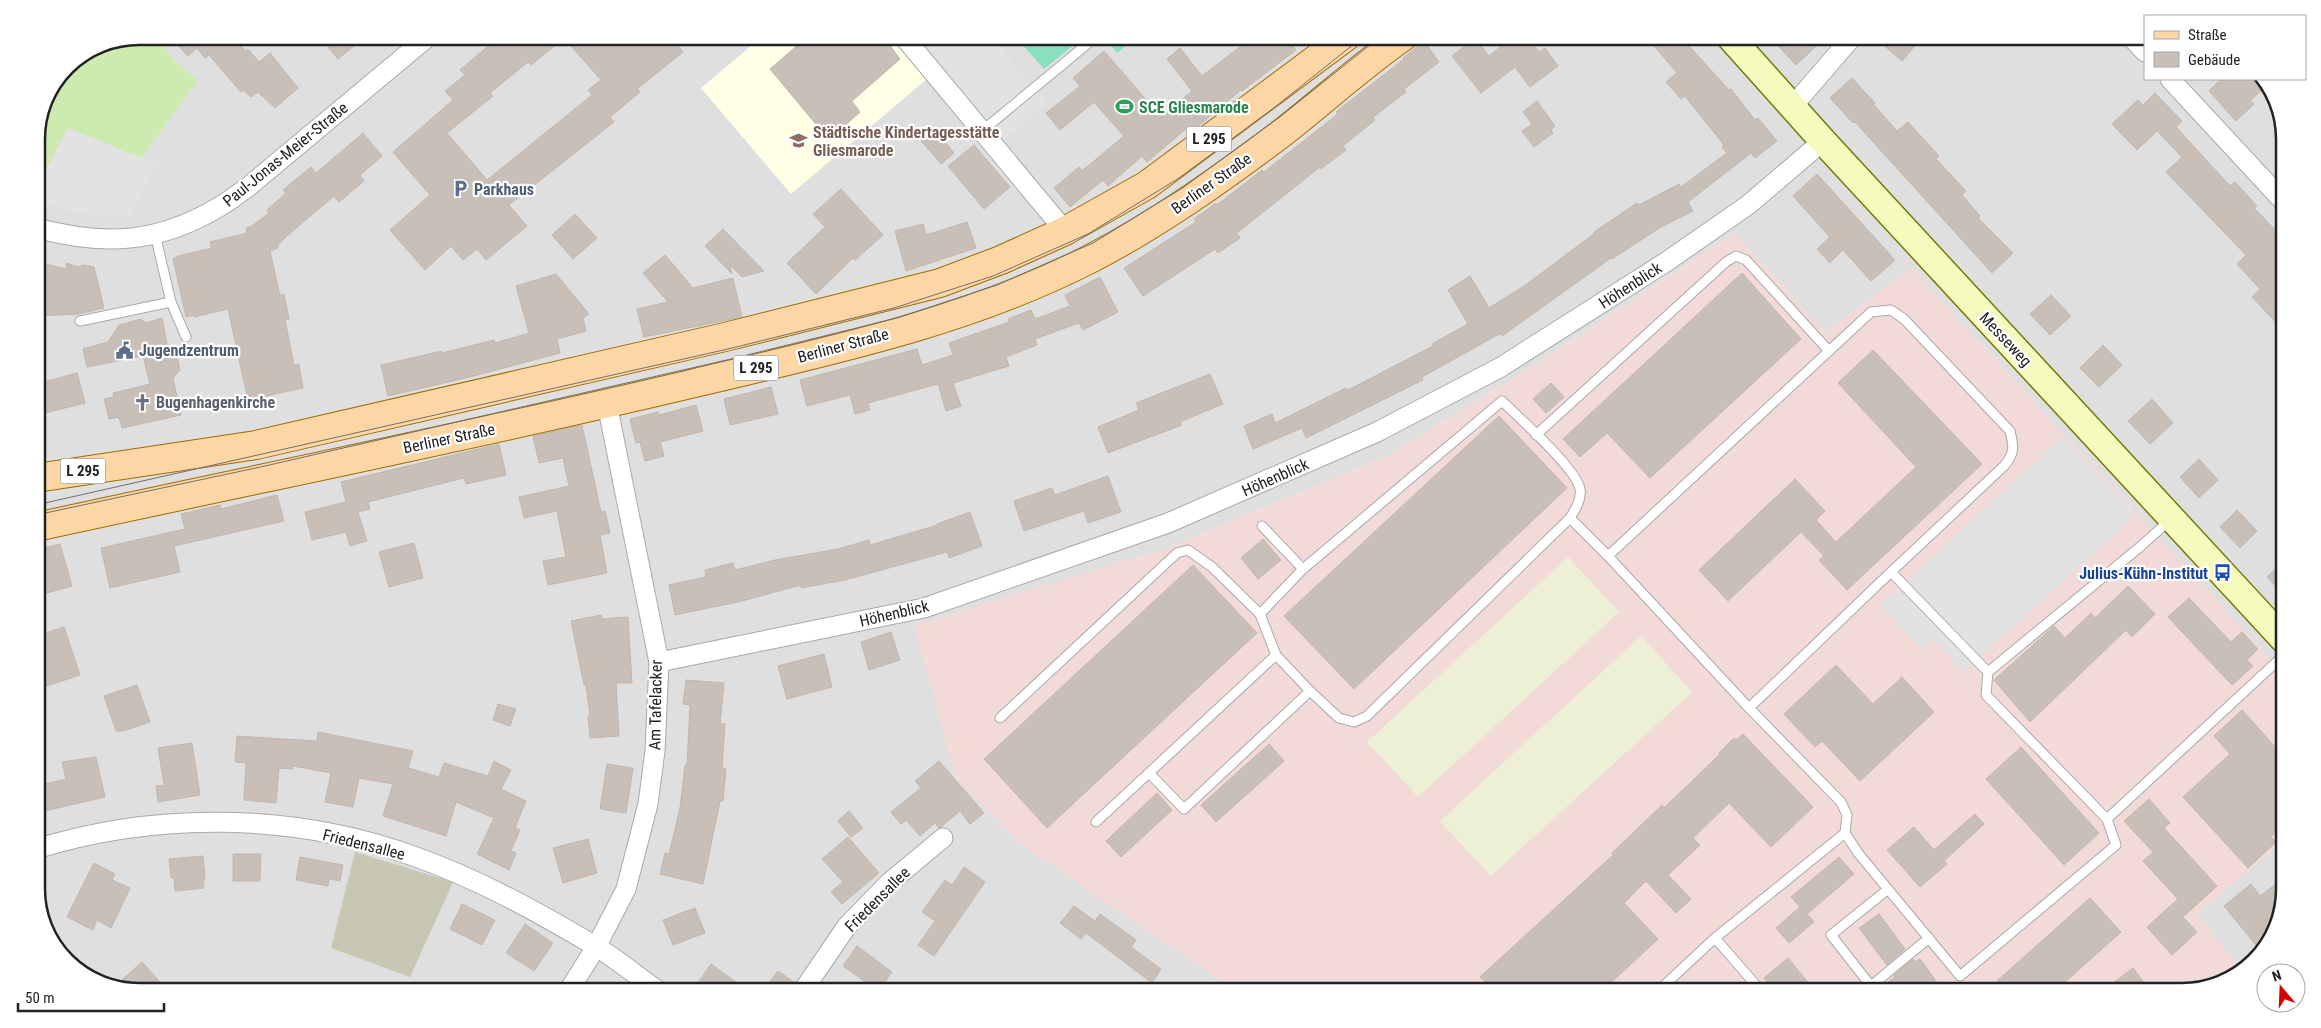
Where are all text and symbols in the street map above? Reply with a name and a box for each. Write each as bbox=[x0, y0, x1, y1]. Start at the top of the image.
legend bbox=[2144, 15, 2306, 80]
text: Straße bbox=[2188, 26, 2227, 44]
text: Gebäude bbox=[2188, 51, 2240, 69]
sports icon: SCE Gliesmarode bbox=[1115, 97, 1135, 117]
street label: Paul-Jonas-Meier-Straße bbox=[219, 98, 352, 211]
place label: SCE Gliesmarode bbox=[1139, 98, 1249, 117]
place label: Städtische Kindertagesstätte Gliesmarode bbox=[813, 123, 1000, 160]
road number: L 295 bbox=[1186, 126, 1232, 152]
school or university icon: Städtische Kindertagesstätte Gliesmarode bbox=[789, 131, 809, 151]
street label: Berliner Straße bbox=[1168, 149, 1255, 218]
parking icon: Parkhaus bbox=[450, 179, 470, 199]
place label: Parkhaus bbox=[474, 180, 534, 199]
street label: Höhenblick bbox=[1595, 258, 1666, 313]
street label: Messeweg bbox=[1976, 308, 2036, 370]
street label: Berliner Straße bbox=[796, 324, 891, 367]
public building icon: Jugendzentrum bbox=[115, 340, 135, 360]
place label: Jugendzentrum bbox=[139, 341, 239, 360]
road number: L 295 bbox=[734, 356, 778, 380]
church icon: Bugenhagenkirche bbox=[132, 392, 152, 412]
place label: Bugenhagenkirche bbox=[156, 393, 275, 412]
street label: Berliner Straße bbox=[401, 419, 497, 457]
street label: Höhenblick bbox=[1239, 454, 1312, 501]
road number: L 295 bbox=[61, 458, 106, 484]
bus stop icon: Julius-Kühn-Institut bbox=[2212, 563, 2232, 583]
place label: Julius-Kühn-Institut bbox=[2079, 564, 2208, 583]
street label: Höhenblick bbox=[857, 596, 931, 631]
street label: Am Tafelacker bbox=[645, 660, 666, 750]
street label: Friedensallee bbox=[321, 825, 407, 864]
street label: Friedensallee bbox=[841, 863, 914, 936]
north arrow bbox=[2256, 963, 2306, 1013]
text: N bbox=[2270, 967, 2283, 985]
scale bar bbox=[18, 980, 164, 1012]
text: 50 m bbox=[25, 989, 55, 1007]

